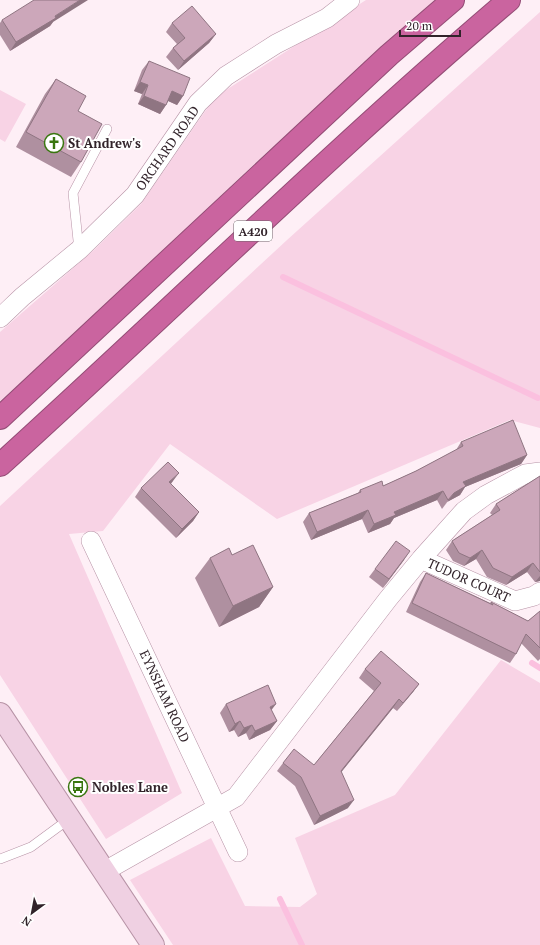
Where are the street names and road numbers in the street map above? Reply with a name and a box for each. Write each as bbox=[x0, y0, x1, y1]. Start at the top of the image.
street label: ORCHARD ROAD bbox=[131, 102, 203, 194]
road number: A420 bbox=[234, 221, 272, 241]
street label: TUDOR COURT bbox=[425, 554, 513, 606]
street label: EYNSHAM ROAD bbox=[136, 647, 194, 745]

